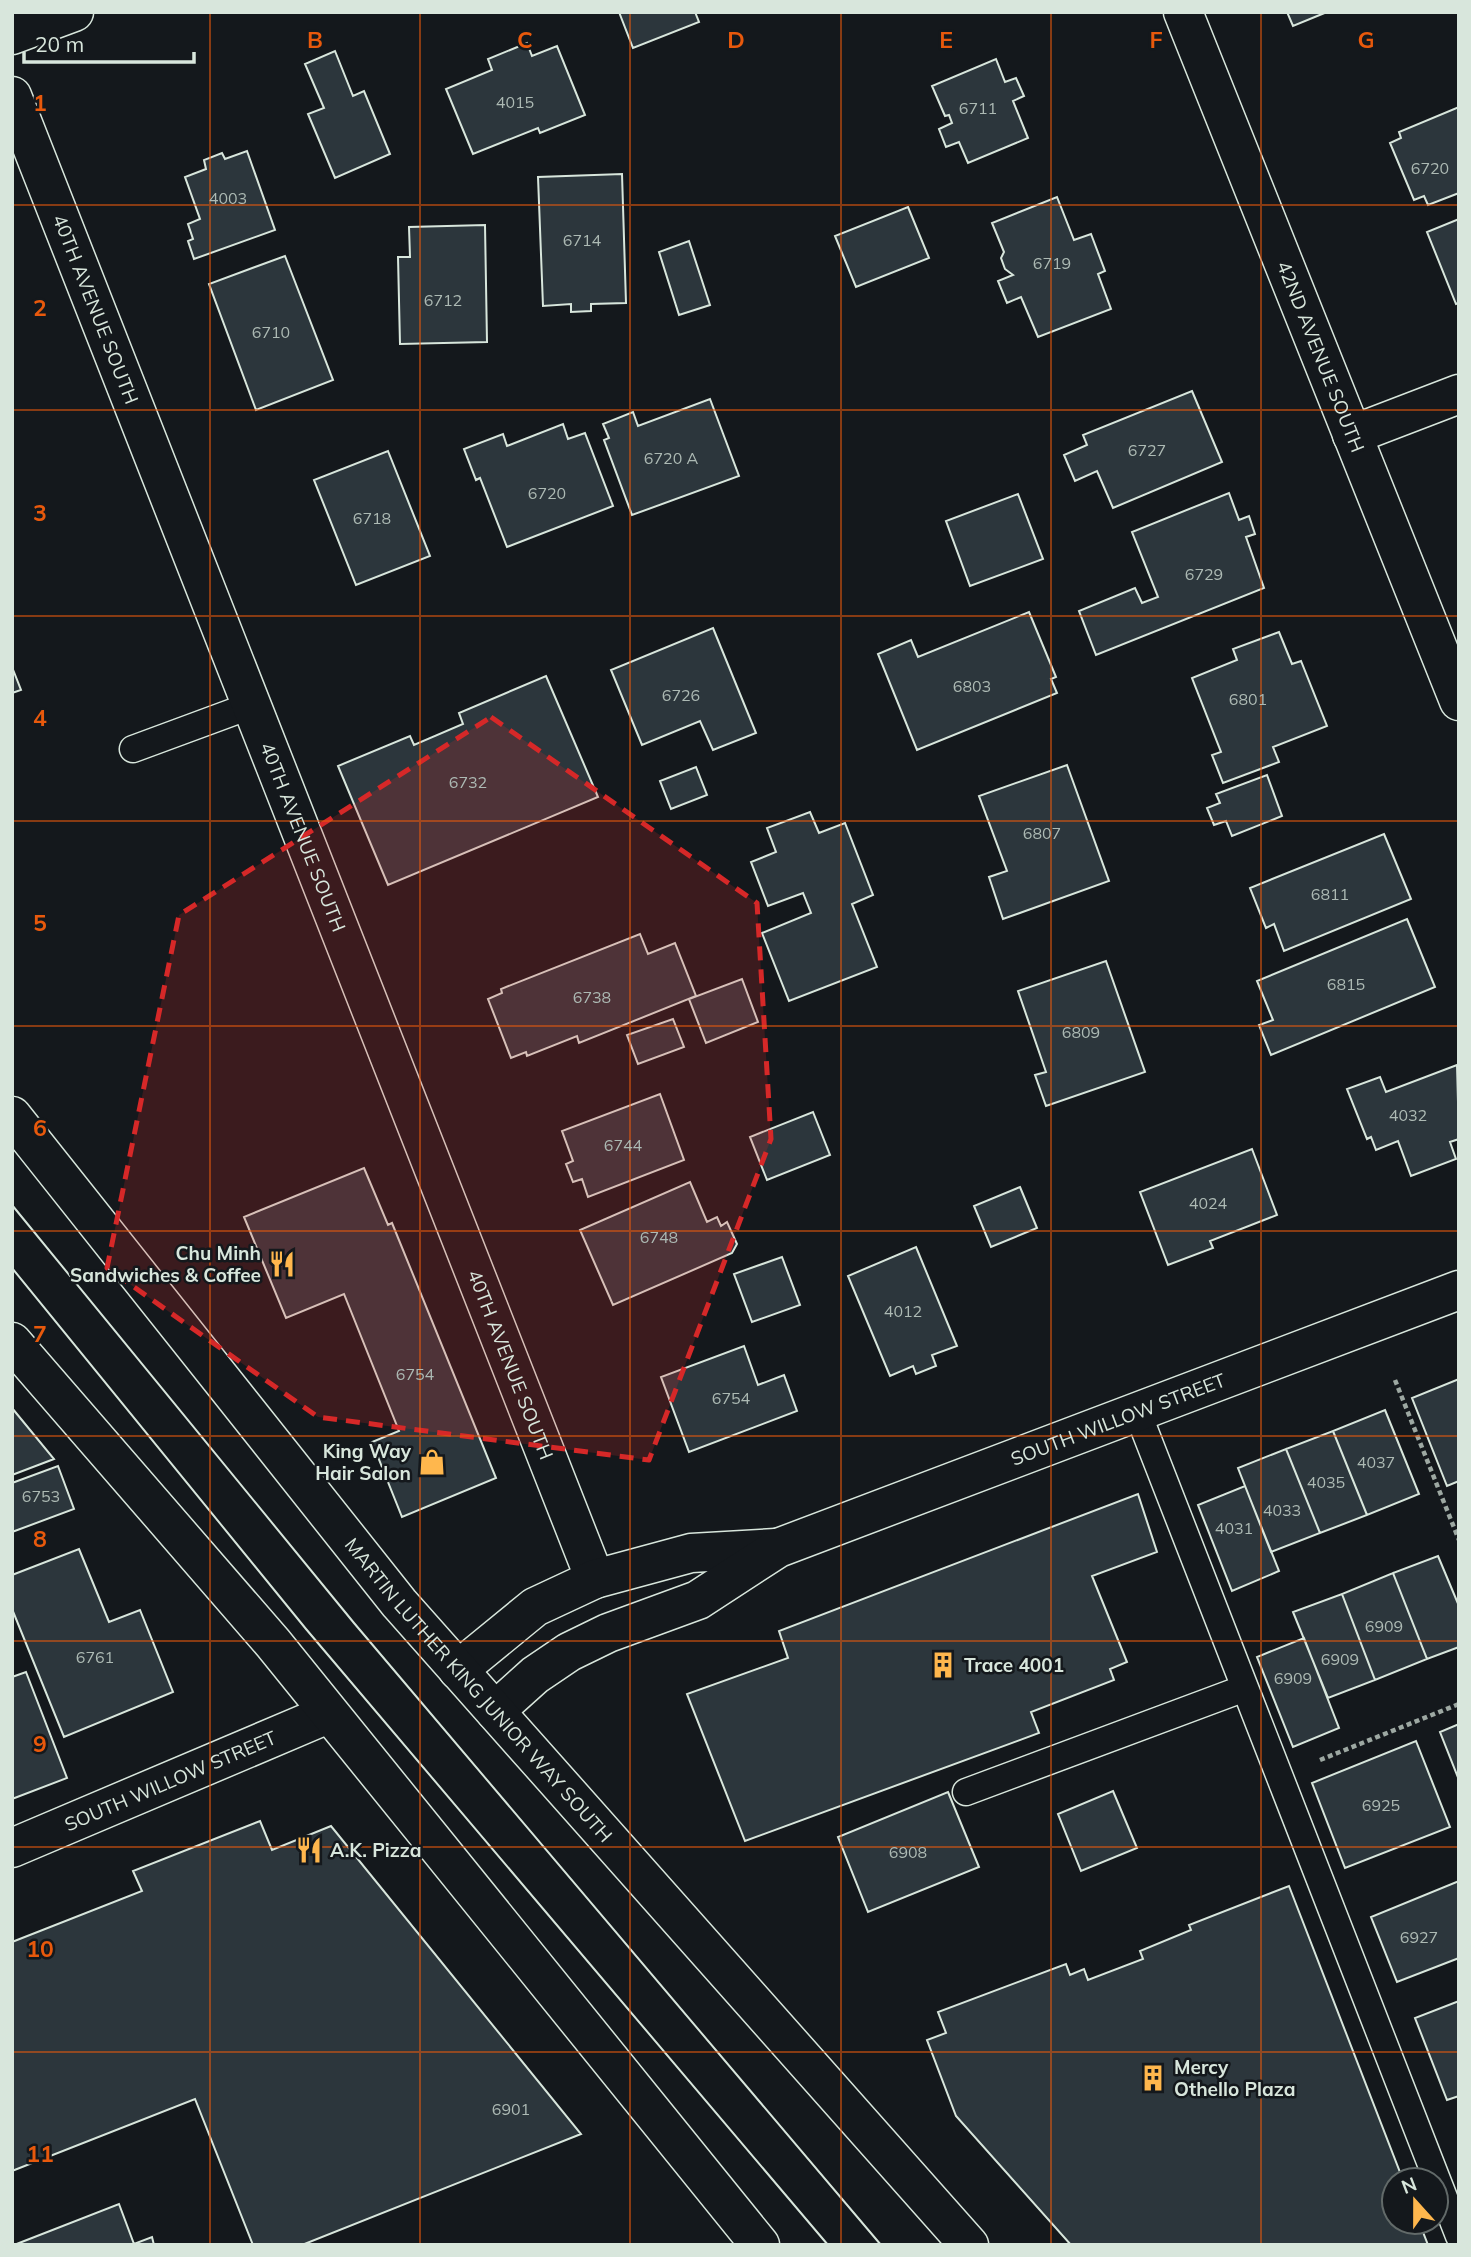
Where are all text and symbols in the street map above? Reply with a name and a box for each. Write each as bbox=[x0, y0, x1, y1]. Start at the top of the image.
scale bar bbox=[24, 21, 194, 65]
text: B bbox=[307, 25, 323, 54]
text: C bbox=[517, 25, 533, 54]
text: D bbox=[727, 25, 745, 54]
text: E bbox=[939, 25, 953, 54]
text: F bbox=[1149, 25, 1163, 54]
text: G bbox=[1357, 25, 1375, 54]
text: 20 m bbox=[35, 31, 84, 57]
text: 1 bbox=[33, 88, 47, 117]
house number: 4015 bbox=[496, 92, 534, 112]
house number: 6711 bbox=[959, 98, 997, 118]
house number: 6720 bbox=[1411, 158, 1449, 178]
house number: 4003 bbox=[209, 188, 247, 208]
street label: 40TH AVENUE SOUTH bbox=[48, 211, 144, 407]
house number: 6714 bbox=[563, 230, 602, 250]
house number: 6719 bbox=[1033, 253, 1071, 273]
street label: 42ND AVENUE SOUTH bbox=[1272, 257, 1370, 456]
house number: 6712 bbox=[424, 290, 462, 310]
text: 2 bbox=[33, 293, 47, 322]
house number: 6710 bbox=[252, 322, 290, 342]
house number: 6727 bbox=[1128, 440, 1166, 460]
house number: 6720 A bbox=[644, 448, 698, 468]
house number: 6720 bbox=[528, 483, 566, 503]
text: 3 bbox=[33, 498, 47, 527]
house number: 6718 bbox=[353, 508, 391, 528]
house number: 6729 bbox=[1185, 564, 1223, 584]
house number: 6803 bbox=[953, 676, 991, 696]
house number: 6726 bbox=[662, 685, 700, 705]
house number: 6801 bbox=[1229, 689, 1267, 709]
text: 4 bbox=[33, 703, 47, 732]
street label: 40TH AVENUE SOUTH bbox=[255, 738, 351, 935]
house number: 6732 bbox=[449, 772, 487, 792]
house number: 6807 bbox=[1023, 823, 1061, 843]
house number: 6811 bbox=[1311, 884, 1349, 904]
text: 5 bbox=[33, 908, 47, 937]
house number: 6815 bbox=[1327, 974, 1365, 994]
house number: 6738 bbox=[573, 987, 611, 1007]
house number: 6809 bbox=[1062, 1022, 1100, 1042]
house number: 4032 bbox=[1389, 1105, 1427, 1125]
text: 6 bbox=[33, 1113, 47, 1142]
house number: 6744 bbox=[604, 1135, 643, 1155]
house number: 4024 bbox=[1189, 1193, 1228, 1213]
house number: 6748 bbox=[640, 1227, 678, 1247]
place label: Chu Minh Sandwiches & Coffee bbox=[70, 1241, 261, 1287]
restaurant icon: Chu Minh Sandwiches & Coffee bbox=[267, 1249, 297, 1279]
street label: 40TH AVENUE SOUTH bbox=[463, 1266, 559, 1463]
house number: 4012 bbox=[884, 1301, 922, 1321]
text: 7 bbox=[33, 1319, 47, 1348]
house number: 6754 bbox=[396, 1364, 435, 1384]
street label: SOUTH WILLOW STREET bbox=[1007, 1367, 1229, 1471]
house number: 6754 bbox=[712, 1388, 751, 1408]
place label: King Way Hair Salon bbox=[315, 1439, 412, 1485]
shop icon: King Way Hair Salon bbox=[417, 1447, 447, 1477]
house number: 4037 bbox=[1357, 1452, 1395, 1472]
house number: 4035 bbox=[1307, 1472, 1345, 1492]
house number: 6753 bbox=[22, 1486, 60, 1506]
house number: 4033 bbox=[1263, 1500, 1301, 1520]
house number: 4031 bbox=[1215, 1518, 1253, 1538]
text: 8 bbox=[33, 1524, 47, 1553]
street label: MARTIN LUTHER KING JUNIOR WAY SOUTH bbox=[340, 1533, 618, 1847]
house number: 6909 bbox=[1365, 1616, 1403, 1636]
house number: 6761 bbox=[76, 1647, 114, 1667]
house number: 6909 bbox=[1321, 1649, 1359, 1669]
building icon: Trace 4001 bbox=[928, 1650, 958, 1680]
place label: Trace 4001 bbox=[964, 1653, 1064, 1677]
house number: 6909 bbox=[1274, 1668, 1312, 1688]
street label: SOUTH WILLOW STREET bbox=[61, 1725, 280, 1836]
text: 9 bbox=[33, 1729, 47, 1758]
house number: 6925 bbox=[1362, 1795, 1400, 1815]
restaurant icon: A.K. Pizza bbox=[294, 1835, 324, 1865]
place label: A.K. Pizza bbox=[330, 1838, 422, 1862]
house number: 6908 bbox=[889, 1842, 927, 1862]
house number: 6927 bbox=[1400, 1927, 1438, 1947]
text: 10 bbox=[26, 1934, 54, 1963]
place label: Mercy Othello Plaza bbox=[1174, 2055, 1295, 2101]
building icon: Mercy Othello Plaza bbox=[1138, 2063, 1168, 2093]
house number: 6901 bbox=[492, 2099, 530, 2119]
text: 11 bbox=[26, 2139, 54, 2168]
north arrow bbox=[1380, 2166, 1450, 2236]
text: N bbox=[1398, 2171, 1420, 2199]

